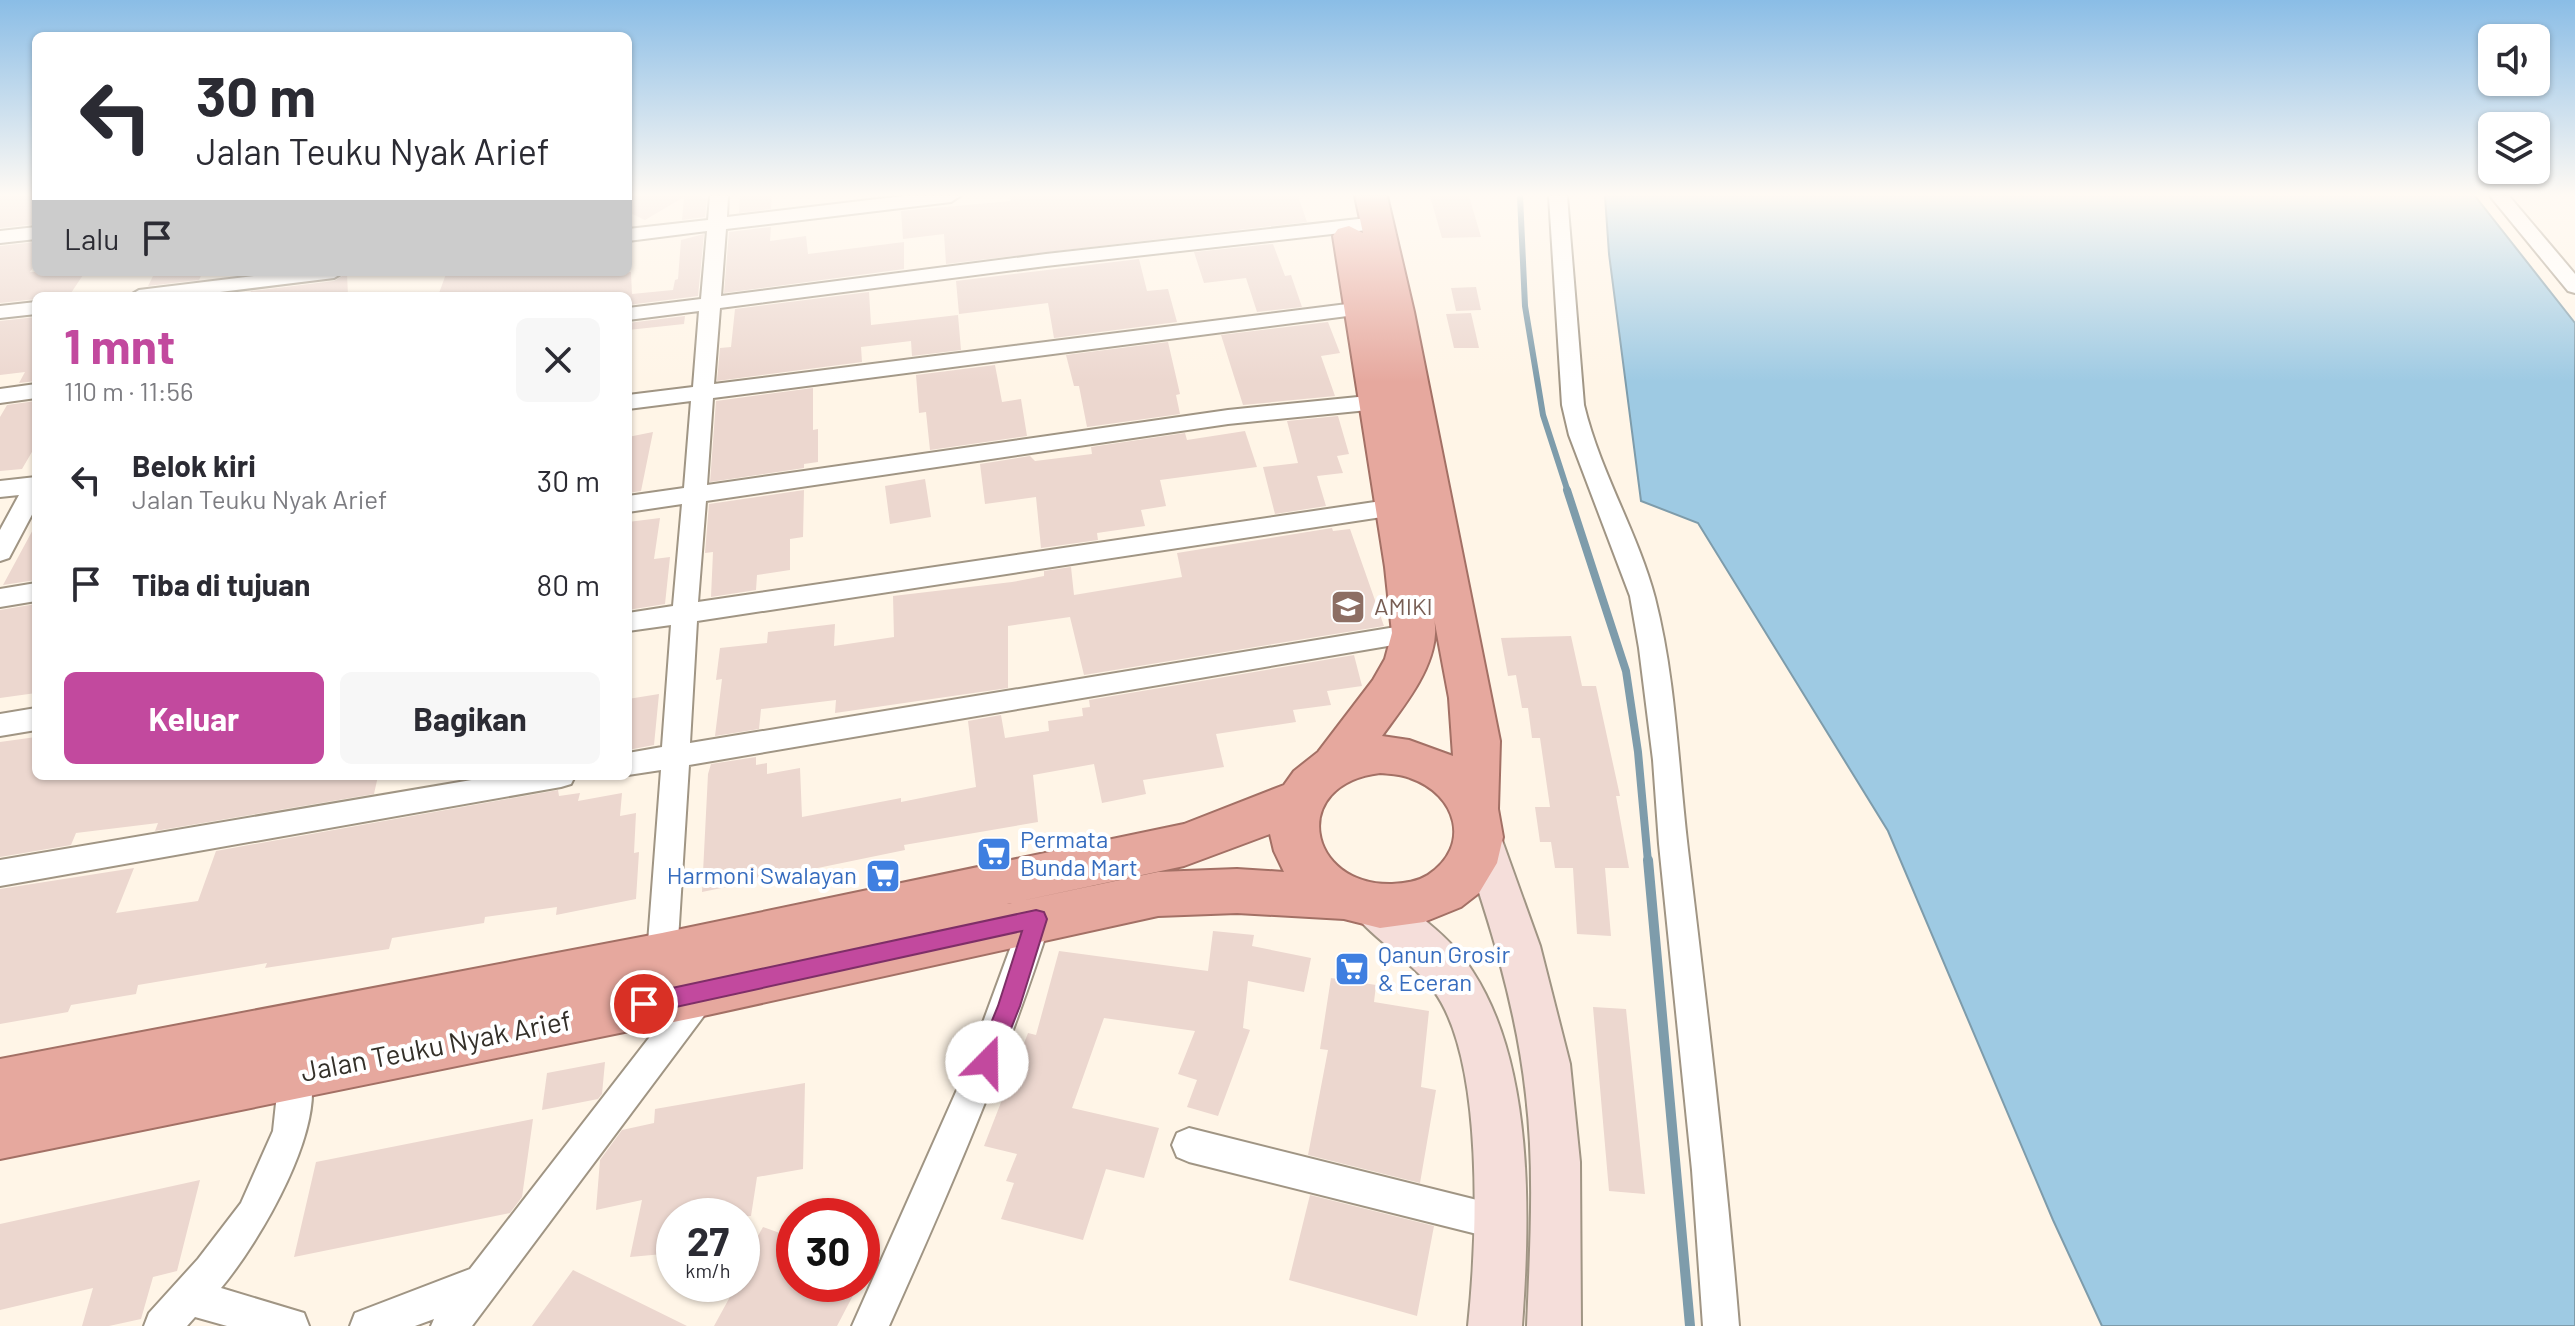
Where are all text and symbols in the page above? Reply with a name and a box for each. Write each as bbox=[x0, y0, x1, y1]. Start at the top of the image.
map controls bbox=[2478, 24, 2550, 184]
button: sound bbox=[2478, 24, 2550, 96]
text: 30 m bbox=[196, 61, 316, 128]
icon: left bbox=[64, 64, 168, 168]
button: layers bbox=[2478, 112, 2550, 184]
text: Jalan Teuku Nyak Arief bbox=[196, 129, 549, 172]
icon: arrive bbox=[135, 216, 179, 260]
text: Lalu bbox=[64, 220, 119, 256]
text: 1 mnt bbox=[64, 316, 175, 374]
button: close bbox=[516, 318, 600, 402]
text: 110 m · 11:56 bbox=[64, 375, 193, 406]
text: Belok kiri bbox=[132, 447, 256, 483]
icon: left bbox=[64, 458, 108, 502]
text: 30 m bbox=[537, 462, 600, 498]
text: Jalan Teuku Nyak Arief bbox=[132, 483, 387, 514]
icon: arrive bbox=[64, 562, 108, 606]
text: Tiba di tujuan bbox=[132, 566, 310, 602]
text: 80 m bbox=[537, 566, 600, 602]
school or university icon: AMIKI bbox=[1329, 588, 1367, 626]
place label: AMIKI bbox=[1374, 591, 1433, 620]
button: Keluar bbox=[64, 672, 324, 764]
button: Bagikan bbox=[340, 672, 600, 764]
place label: Permata Bunda Mart bbox=[1020, 824, 1138, 881]
supermarket icon: Permata Bunda Mart bbox=[975, 835, 1013, 873]
supermarket icon: Harmoni Swalayan bbox=[864, 857, 902, 895]
place label: Harmoni Swalayan bbox=[667, 860, 857, 889]
place label: Qanun Grosir & Eceran bbox=[1378, 939, 1511, 996]
supermarket icon: Qanun Grosir & Eceran bbox=[1333, 950, 1371, 988]
pin bbox=[610, 970, 678, 1038]
icon: arrive bbox=[622, 982, 666, 1026]
street label: Jalan Teuku Nyak Arief bbox=[298, 1002, 574, 1088]
position arrow bbox=[945, 1020, 1029, 1104]
speed limit sign: 30 bbox=[776, 1198, 880, 1302]
text: 27 bbox=[687, 1216, 729, 1264]
text: km/h bbox=[685, 1258, 731, 1282]

